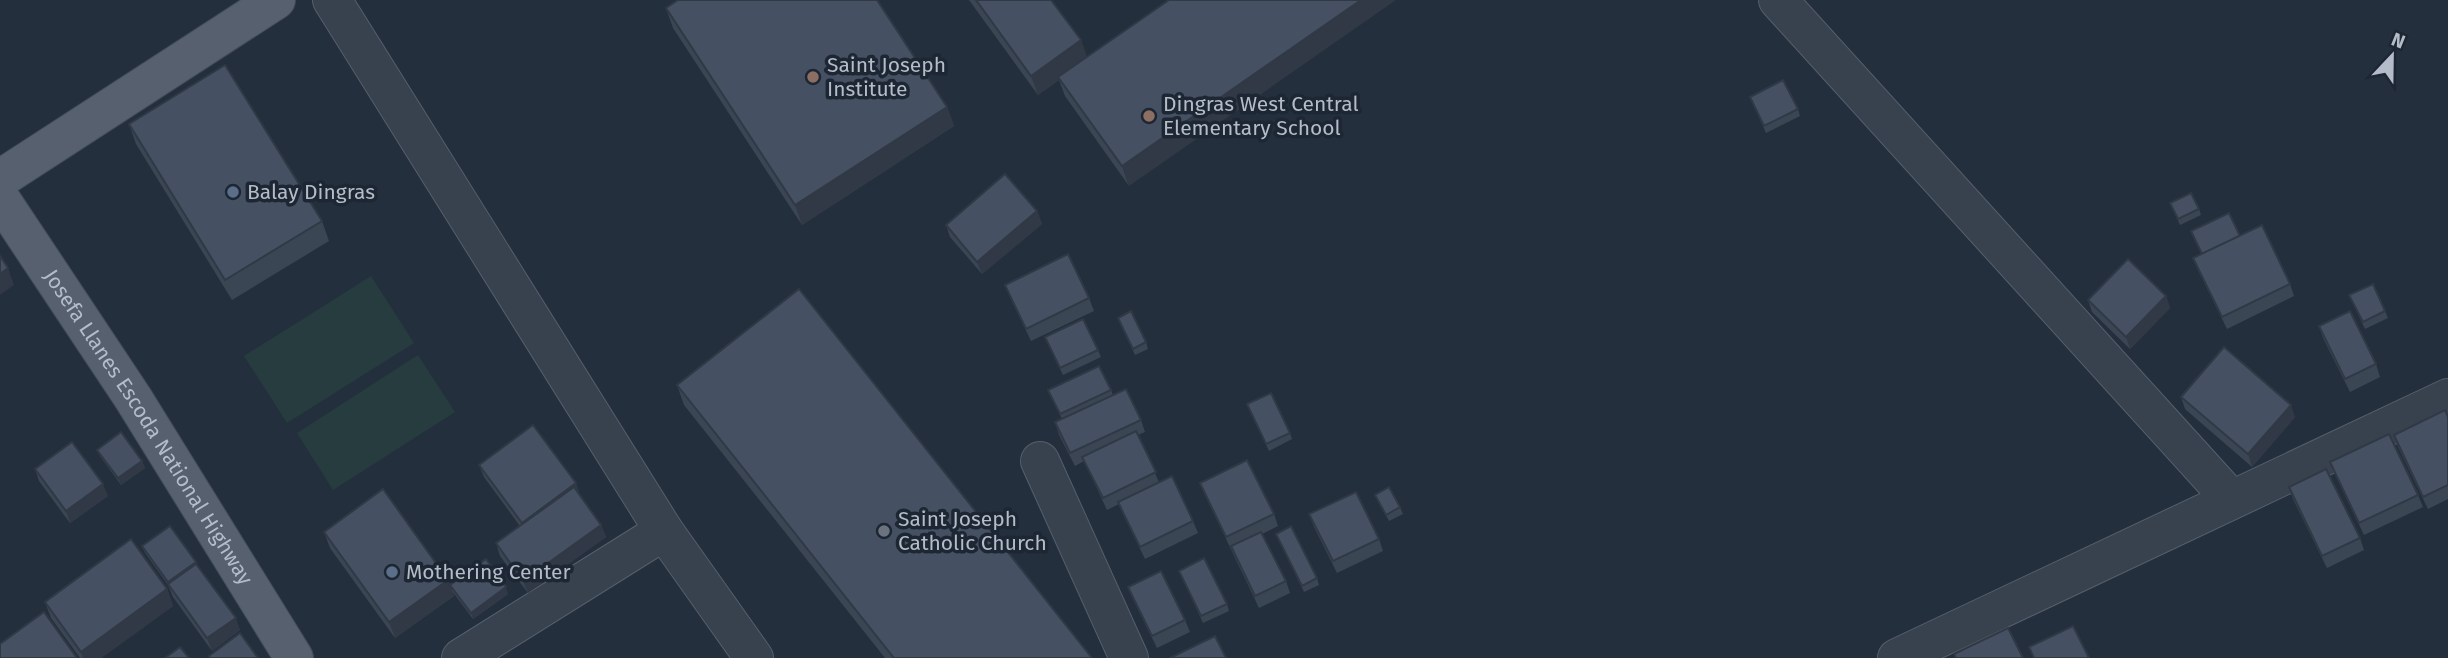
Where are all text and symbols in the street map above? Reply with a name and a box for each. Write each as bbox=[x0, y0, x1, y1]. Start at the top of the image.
north arrow bbox=[2357, 21, 2427, 91]
text: N bbox=[2388, 28, 2408, 54]
place label: Saint Joseph Institute bbox=[827, 52, 946, 102]
marker: Saint Joseph Institute bbox=[805, 69, 821, 85]
place label: Dingras West Central Elementary School bbox=[1163, 91, 1359, 141]
marker: Dingras West Central Elementary School bbox=[1141, 108, 1157, 124]
place label: Balay Dingras bbox=[247, 179, 375, 205]
marker: Balay Dingras bbox=[225, 184, 241, 200]
street label: Josefa Llanes Escoda National Highway bbox=[38, 264, 259, 590]
place label: Saint Joseph Catholic Church bbox=[898, 506, 1047, 556]
marker: Saint Joseph Catholic Church bbox=[876, 523, 892, 539]
place label: Mothering Center bbox=[406, 559, 571, 585]
marker: Mothering Center bbox=[384, 564, 400, 580]

